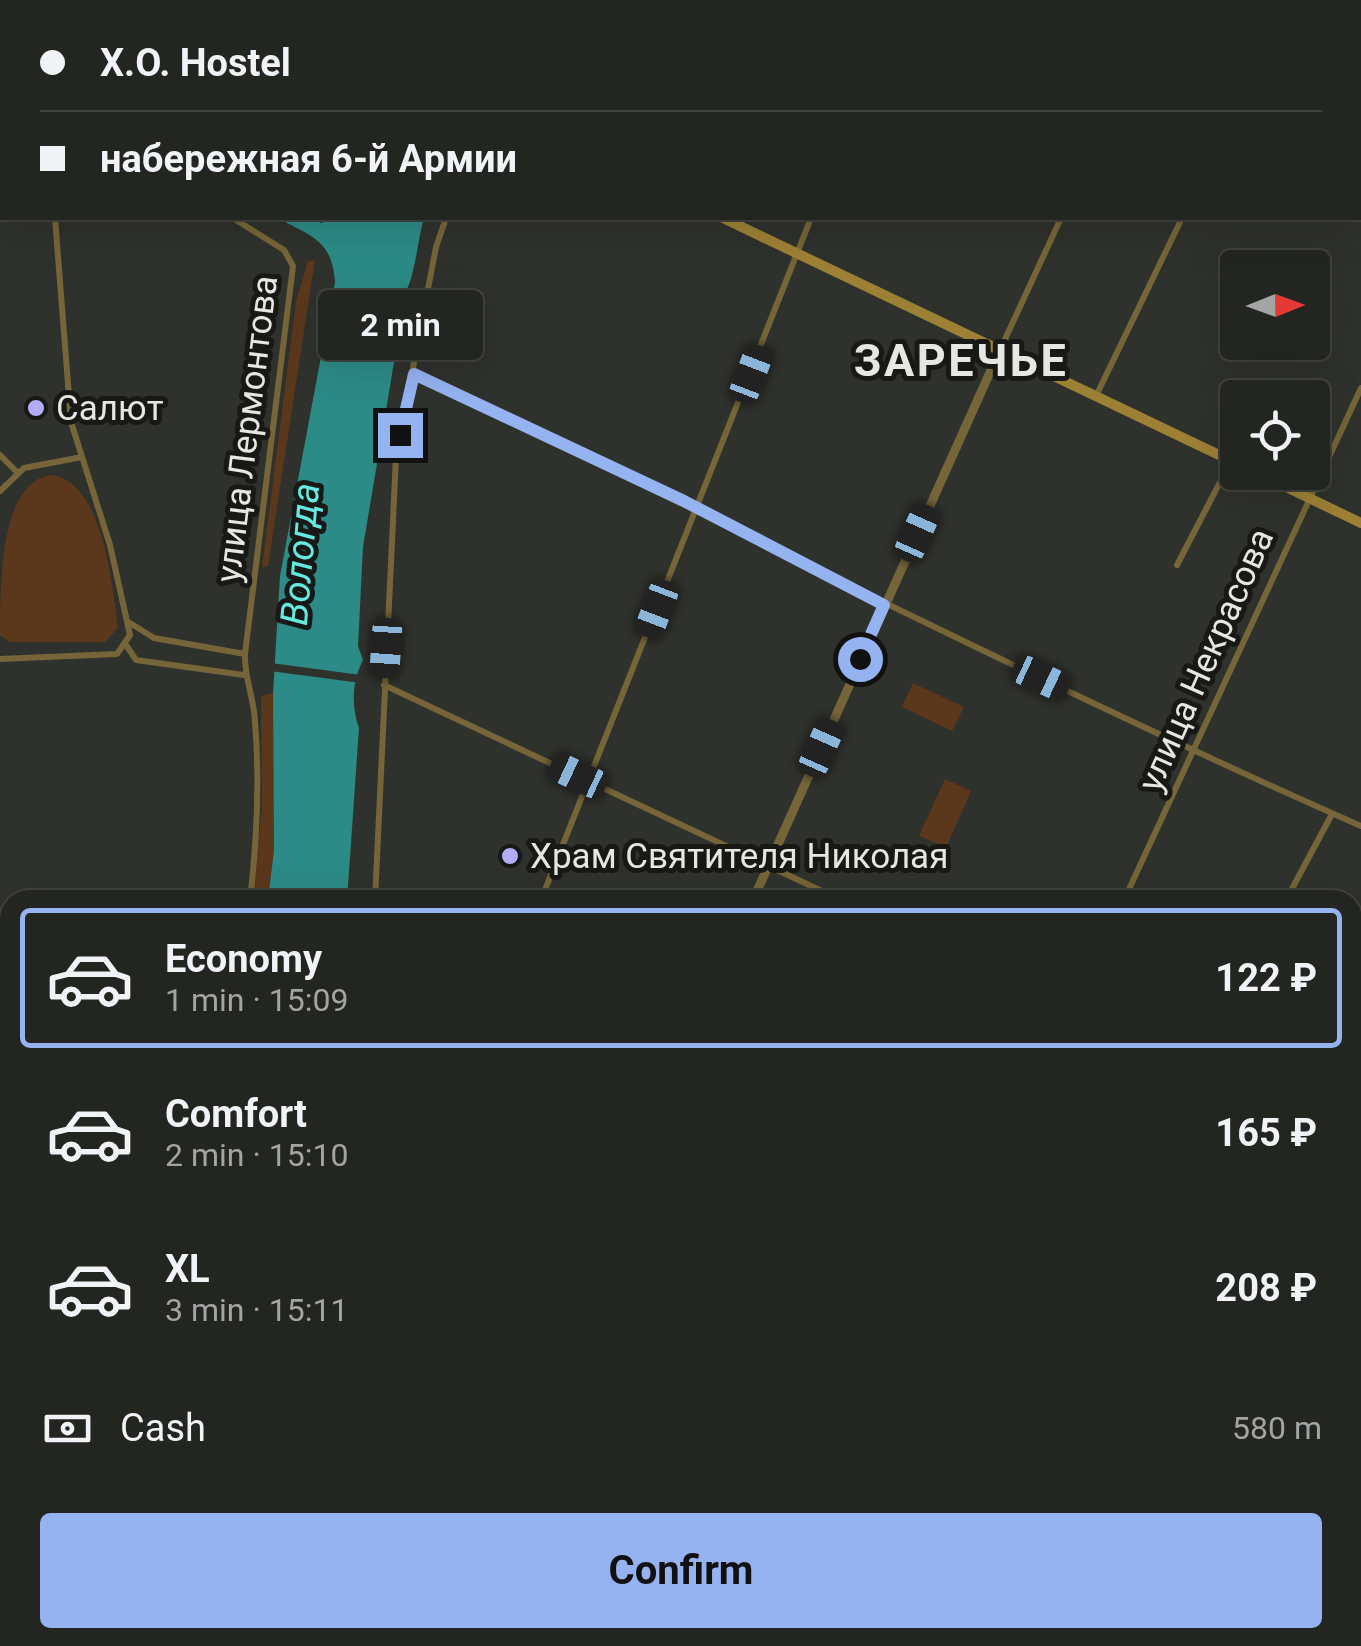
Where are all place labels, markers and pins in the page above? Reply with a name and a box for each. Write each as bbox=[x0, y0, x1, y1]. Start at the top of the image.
place label: Салют bbox=[56, 388, 164, 429]
marker: Салют bbox=[25, 397, 47, 419]
place label: Храм Святителя Николая bbox=[530, 836, 948, 877]
marker: Храм Святителя Николая bbox=[499, 845, 521, 867]

